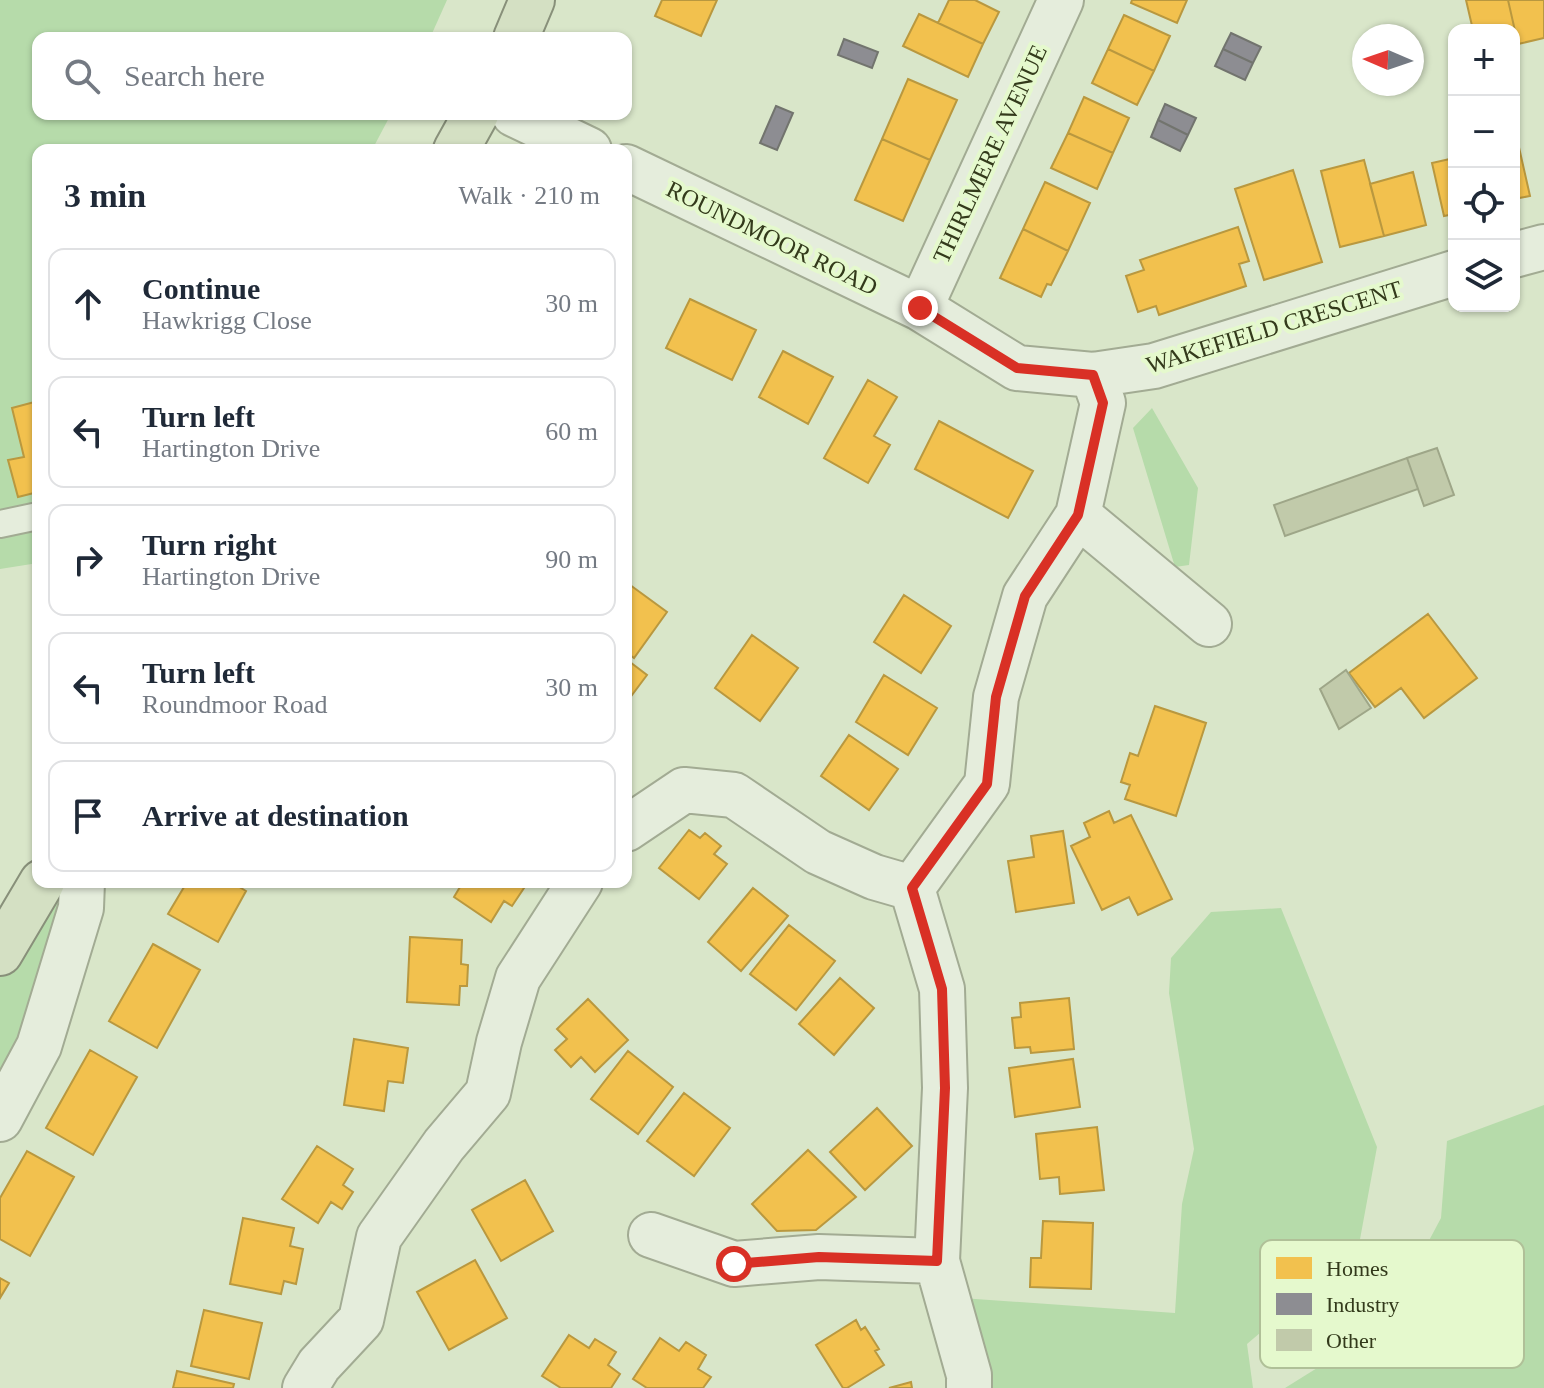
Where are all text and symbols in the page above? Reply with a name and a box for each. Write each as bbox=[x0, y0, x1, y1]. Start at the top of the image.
north arrow bbox=[1352, 24, 1424, 96]
map controls bbox=[1448, 24, 1520, 312]
button: + bbox=[1448, 24, 1520, 96]
search box bbox=[32, 32, 632, 120]
street label: THIRLMERE AVENUE bbox=[928, 41, 1052, 267]
icon: search bbox=[60, 54, 104, 98]
text: Search here bbox=[124, 59, 265, 92]
button: − bbox=[1448, 96, 1520, 168]
button: locate bbox=[1448, 168, 1520, 240]
street label: ROUNDMOOR ROAD bbox=[662, 176, 882, 300]
text: 3 min bbox=[64, 177, 146, 214]
text: Walk · 210 m bbox=[458, 181, 600, 210]
button: layers bbox=[1448, 240, 1520, 312]
text: Continue bbox=[142, 272, 260, 305]
street label: WAKEFIELD CRESCENT bbox=[1143, 276, 1405, 378]
icon: ahead bbox=[66, 282, 110, 326]
text: 30 m bbox=[545, 289, 598, 318]
route end bbox=[902, 290, 938, 326]
text: Hawkrigg Close bbox=[142, 306, 312, 335]
text: Turn left bbox=[142, 400, 255, 433]
icon: left bbox=[66, 410, 110, 454]
text: 60 m bbox=[545, 417, 598, 446]
text: Hartington Drive bbox=[142, 434, 320, 463]
text: Turn right bbox=[142, 528, 277, 561]
icon: right bbox=[66, 538, 110, 582]
text: 90 m bbox=[545, 545, 598, 574]
text: Hartington Drive bbox=[142, 562, 320, 591]
text: Turn left bbox=[142, 656, 255, 689]
icon: left bbox=[66, 666, 110, 710]
text: 30 m bbox=[545, 673, 598, 702]
text: Roundmoor Road bbox=[142, 690, 328, 719]
icon: arrive bbox=[66, 794, 110, 838]
text: Arrive at destination bbox=[142, 799, 409, 832]
legend bbox=[1260, 1240, 1524, 1368]
route start bbox=[716, 1246, 752, 1282]
text: Homes bbox=[1326, 1256, 1388, 1281]
text: Industry bbox=[1326, 1292, 1399, 1317]
text: Other bbox=[1326, 1328, 1377, 1353]

